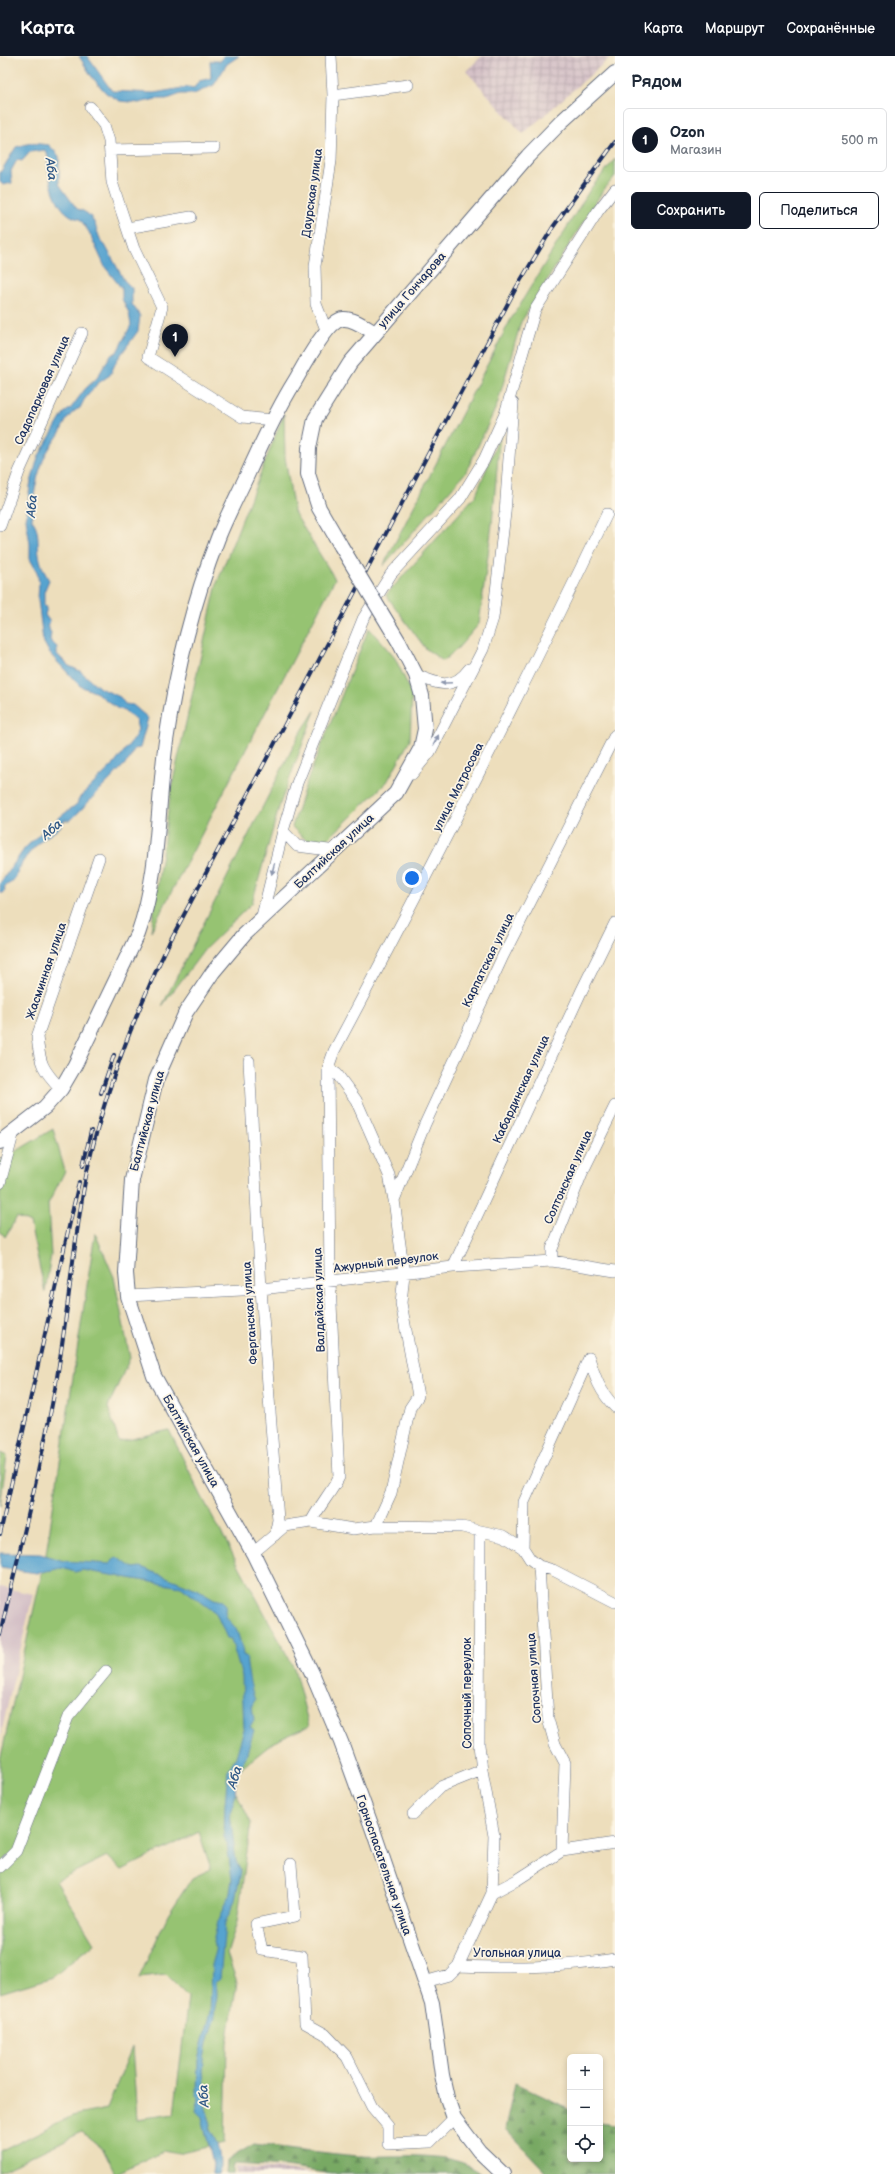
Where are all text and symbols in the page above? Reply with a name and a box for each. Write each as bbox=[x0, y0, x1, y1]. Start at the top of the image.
text: Карта bbox=[20, 17, 74, 40]
text: Карта bbox=[644, 20, 683, 37]
text: Маршрут bbox=[705, 20, 765, 37]
text: Сохранённые bbox=[787, 20, 875, 37]
text: Рядом bbox=[631, 72, 682, 92]
text: Ozon bbox=[670, 123, 705, 142]
text: 1 bbox=[642, 132, 648, 148]
text: 500 m bbox=[841, 132, 878, 148]
text: Магазин bbox=[670, 142, 722, 158]
street label: Даурская улица bbox=[299, 147, 326, 239]
water label: Аба bbox=[41, 156, 61, 182]
button: Сохранить bbox=[631, 192, 751, 229]
button: Поделиться bbox=[759, 192, 879, 229]
street label: улица Гончарова bbox=[375, 249, 449, 331]
pin: 1 bbox=[162, 324, 188, 357]
street label: Садопарковая улица bbox=[12, 333, 73, 447]
water label: Аба bbox=[23, 494, 41, 519]
one-way arrow bbox=[439, 680, 452, 686]
one-way arrow bbox=[433, 734, 439, 746]
street label: улица Матросова bbox=[430, 740, 487, 834]
street label: Балтийская улица bbox=[291, 811, 377, 892]
water label: Аба bbox=[37, 816, 66, 844]
one-way arrow bbox=[270, 863, 276, 875]
your location bbox=[402, 868, 422, 888]
street label: Карпатская улица bbox=[459, 911, 518, 1010]
street label: Жасминная улица bbox=[23, 921, 70, 1022]
street label: Кабардинская улица bbox=[490, 1033, 553, 1146]
street label: Балтийская улица bbox=[127, 1069, 168, 1173]
street label: Солтонская улица bbox=[541, 1128, 596, 1227]
street label: Валдайская улица bbox=[310, 1247, 329, 1353]
street label: Ажурный переулок bbox=[332, 1249, 440, 1276]
street label: Ферганская улица bbox=[239, 1261, 262, 1365]
street label: Балтийская улица bbox=[159, 1392, 222, 1490]
street label: Сопочная улица bbox=[524, 1632, 545, 1724]
street label: Сопочный переулок bbox=[460, 1637, 475, 1749]
water label: Аба bbox=[224, 1764, 246, 1791]
street label: Горноспасательная улица bbox=[352, 1793, 415, 1937]
street label: Угольная улица bbox=[473, 1946, 561, 1961]
map controls bbox=[567, 2054, 603, 2162]
button: + bbox=[567, 2054, 603, 2090]
water label: Аба bbox=[195, 2084, 213, 2109]
button: − bbox=[567, 2090, 603, 2126]
button: locate bbox=[567, 2126, 603, 2162]

